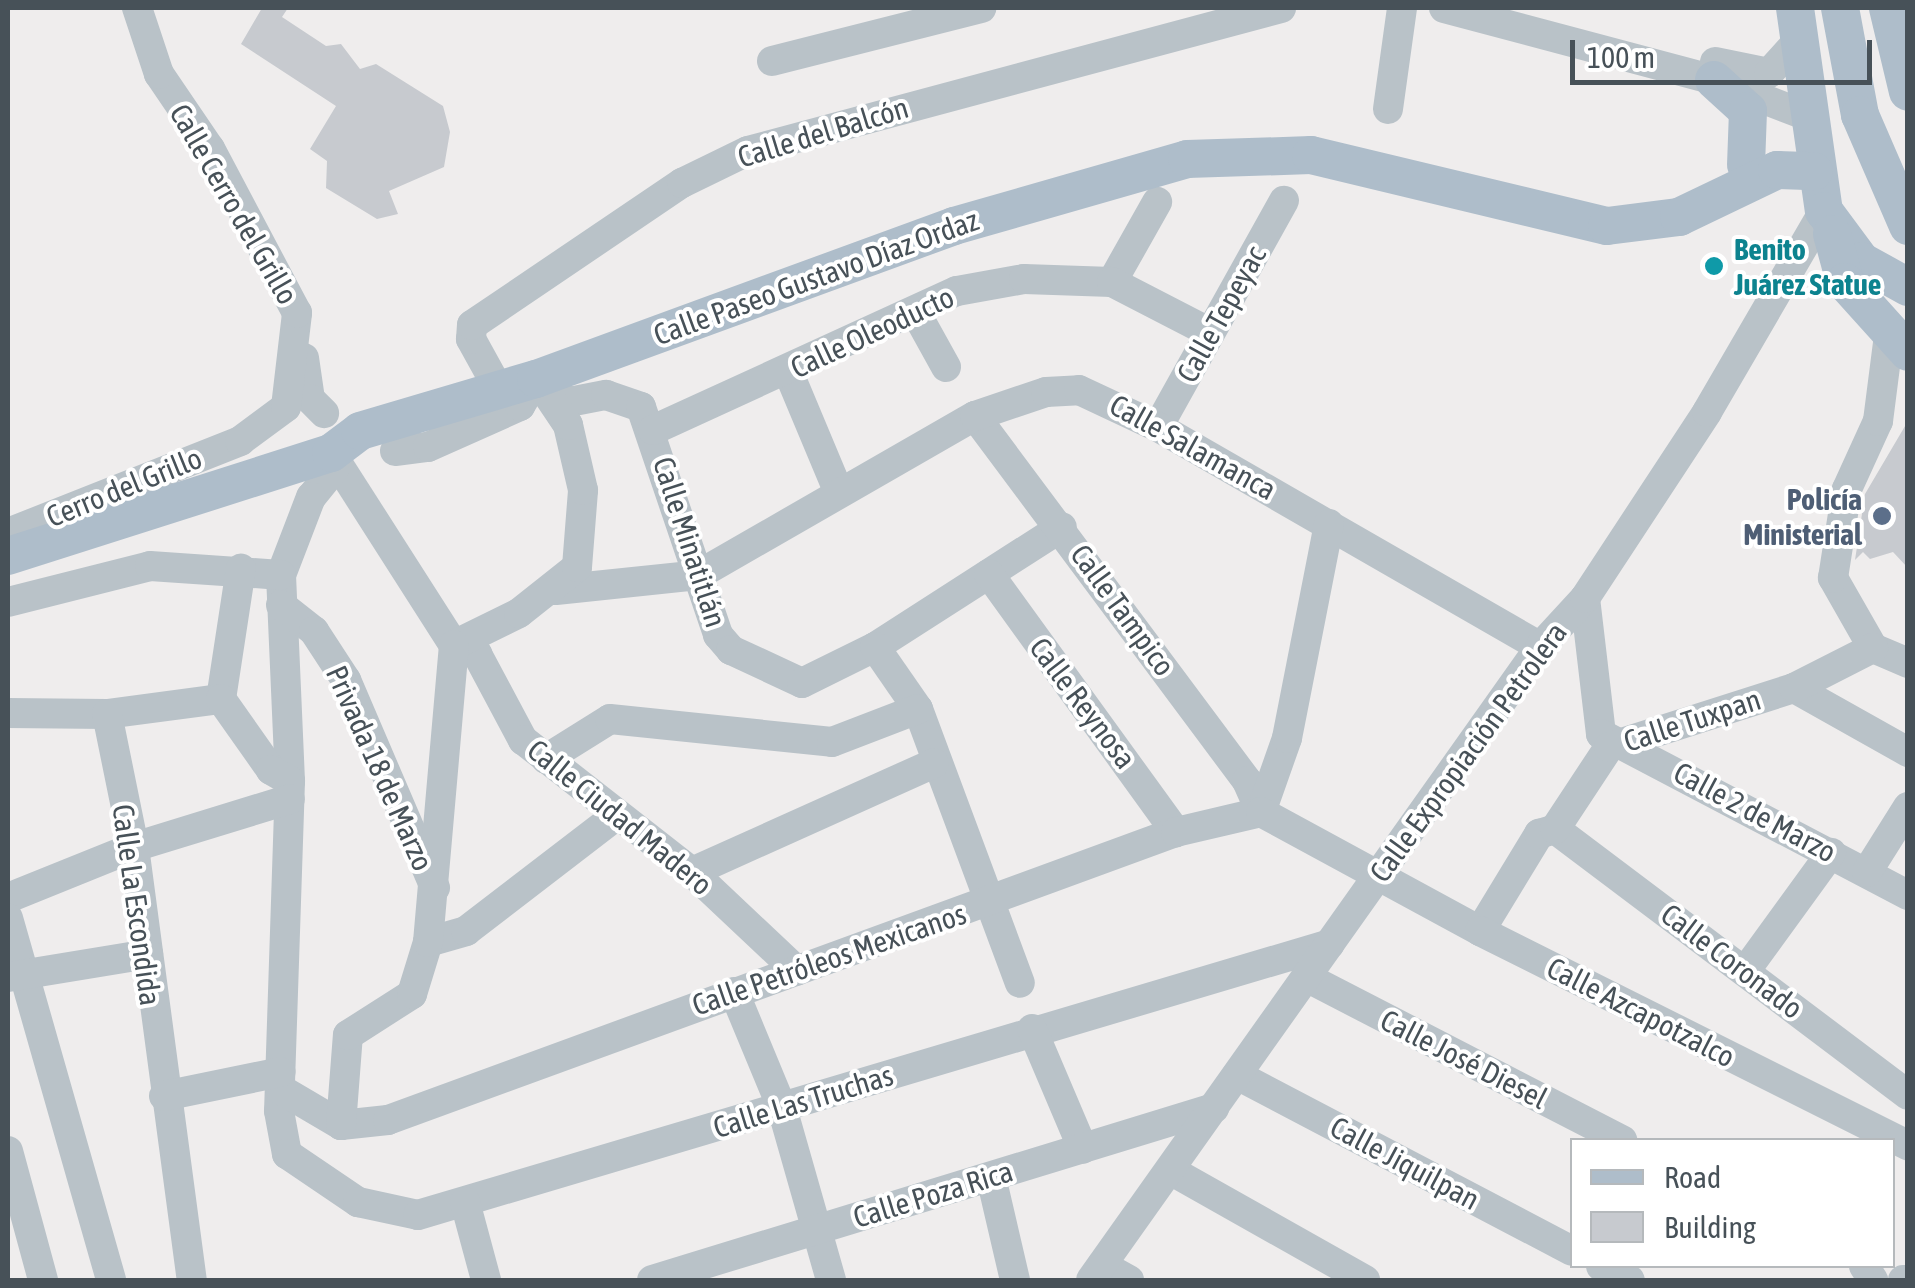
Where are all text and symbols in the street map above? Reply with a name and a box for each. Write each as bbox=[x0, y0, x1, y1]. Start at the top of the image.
scale bar bbox=[1575, 20, 1878, 82]
text: 100 m bbox=[1587, 40, 1655, 74]
street label: Calle del Balcón bbox=[733, 89, 913, 175]
street label: Calle Cerro del Grillo bbox=[162, 98, 306, 310]
street label: Calle Paseo Gustavo Díaz Ordaz bbox=[649, 201, 983, 353]
place label: Benito Juárez Statue bbox=[1734, 231, 1881, 302]
street label: Calle Tepeyac bbox=[1169, 239, 1273, 389]
marker: Benito Juárez Statue bbox=[1703, 255, 1725, 277]
street label: Calle Oleoducto bbox=[785, 279, 959, 385]
street label: Calle Salamanca bbox=[1104, 387, 1282, 507]
street label: Cerro del Grillo bbox=[41, 440, 207, 534]
street label: Calle Minatitlán bbox=[646, 452, 734, 632]
place label: Policía Ministerial bbox=[1743, 481, 1862, 552]
marker: Policía Ministerial bbox=[1871, 505, 1893, 527]
street label: Calle Tampico bbox=[1063, 537, 1183, 683]
street label: Calle Expropiación Petrolera bbox=[1362, 615, 1574, 889]
street label: Calle Reynosa bbox=[1022, 630, 1144, 776]
street label: Privada 18 de Marzo bbox=[319, 660, 441, 876]
street label: Calle Tuxpan bbox=[1619, 681, 1765, 759]
street label: Calle Ciudad Madero bbox=[520, 732, 720, 902]
street label: Calle 2 de Marzo bbox=[1668, 754, 1842, 870]
street label: Calle La Escondida bbox=[105, 802, 169, 1008]
street label: Calle Petróleos Mexicanos bbox=[687, 895, 971, 1023]
street label: Calle Coronado bbox=[1654, 896, 1810, 1026]
street label: Calle Azcapotzalco bbox=[1541, 949, 1741, 1075]
street label: Calle José Diesel bbox=[1375, 1002, 1553, 1116]
street label: Calle Las Truchas bbox=[709, 1057, 897, 1145]
street label: Calle Jiquilpan bbox=[1324, 1109, 1486, 1217]
legend bbox=[1570, 1138, 1895, 1268]
street label: Calle Poza Rica bbox=[849, 1153, 1017, 1235]
text: Road bbox=[1664, 1160, 1721, 1194]
text: Building bbox=[1664, 1210, 1756, 1244]

